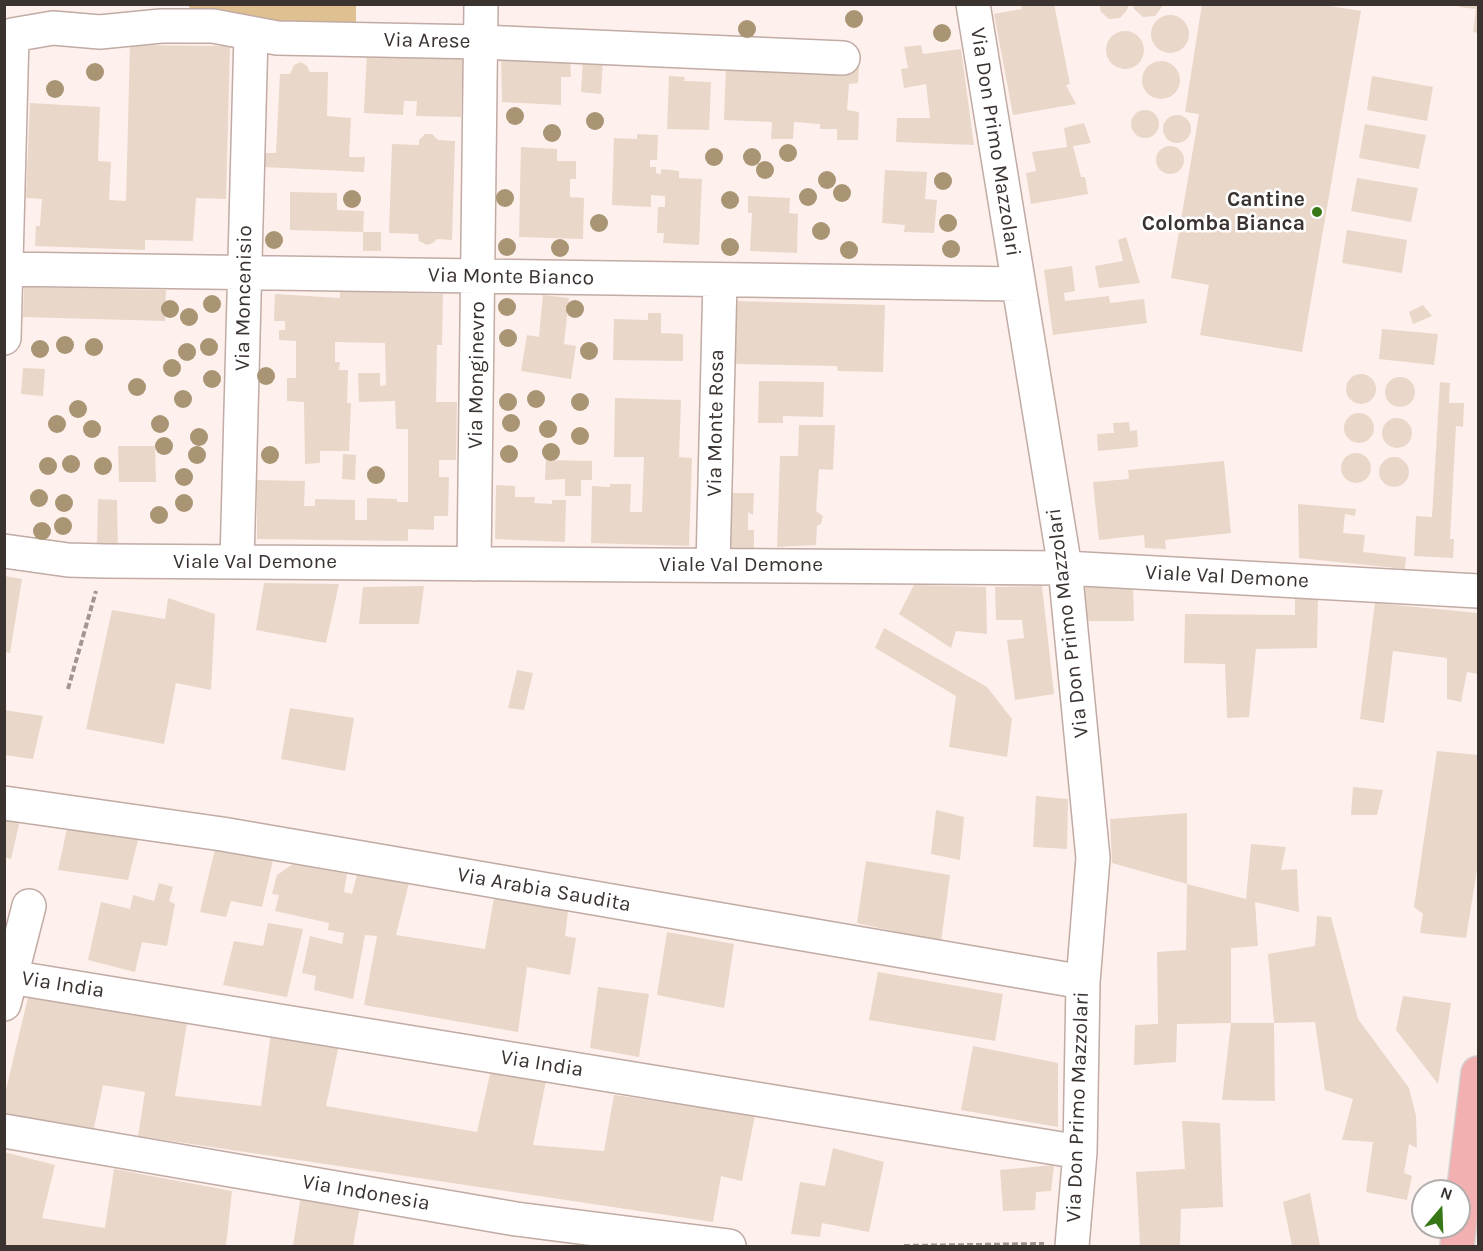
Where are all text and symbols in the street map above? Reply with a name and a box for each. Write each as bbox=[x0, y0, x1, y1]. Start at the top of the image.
street label: Via Don Primo Mazzolari bbox=[964, 26, 1026, 258]
street label: Via Arese bbox=[383, 28, 471, 54]
place label: Cantine Colomba Bianca bbox=[1142, 187, 1305, 237]
marker: Cantine Colomba Bianca bbox=[1310, 205, 1324, 219]
street label: Via Moncenisio bbox=[230, 225, 258, 371]
street label: Via Monte Bianco bbox=[428, 263, 594, 291]
street label: Via Monginevro bbox=[463, 301, 491, 449]
street label: Via Monte Rosa bbox=[702, 349, 730, 497]
street label: Via Don Primo Mazzolari bbox=[1041, 507, 1095, 739]
street label: Viale Val Demone bbox=[173, 549, 337, 575]
street label: Viale Val Demone bbox=[659, 552, 823, 578]
street label: Viale Val Demone bbox=[1144, 560, 1310, 594]
street label: Via Arabia Saudita bbox=[455, 862, 633, 918]
street label: Via India bbox=[20, 966, 106, 1004]
street label: Via Don Primo Mazzolari bbox=[1061, 991, 1095, 1223]
street label: Via India bbox=[499, 1045, 585, 1083]
street label: Via Indonesia bbox=[300, 1169, 432, 1217]
north arrow bbox=[1411, 1179, 1471, 1239]
text: N bbox=[1438, 1183, 1455, 1204]

